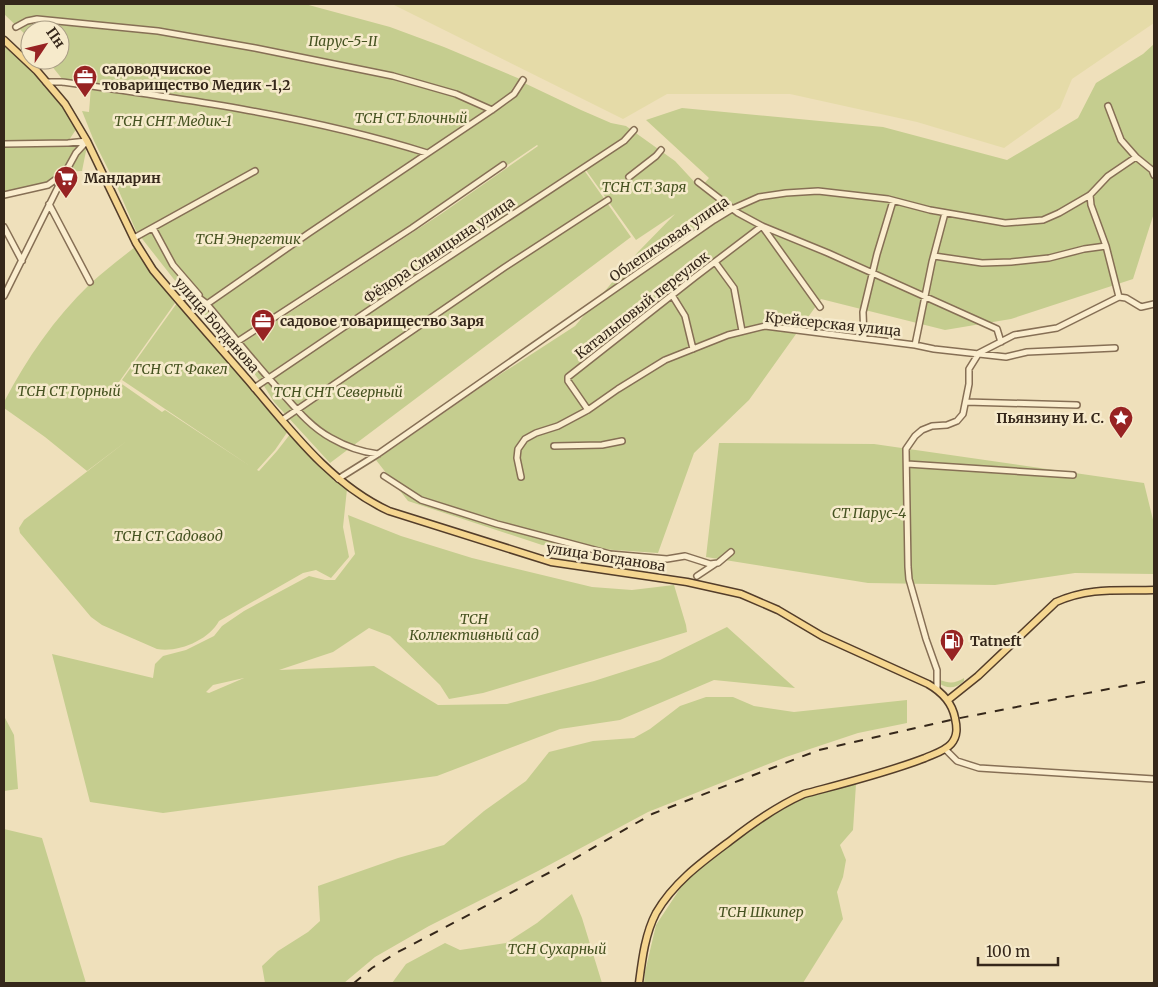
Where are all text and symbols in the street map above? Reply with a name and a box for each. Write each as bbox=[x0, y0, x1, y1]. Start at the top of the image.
north arrow bbox=[20, 20, 70, 70]
text: Пн bbox=[42, 24, 69, 51]
park label: Парус-5-II bbox=[309, 32, 378, 50]
place label: садоводчиское товарищество Медик -1,2 bbox=[102, 60, 291, 94]
office icon: садоводчиское товарищество Медик -1,2 bbox=[72, 64, 98, 98]
park label: ТСН СТ Блочный bbox=[354, 109, 468, 127]
park label: ТСН СНТ Медик-1 bbox=[114, 112, 232, 130]
supermarket icon: Мандарин bbox=[53, 165, 79, 199]
place label: Мандарин bbox=[84, 169, 161, 187]
park label: ТСН СТ Заря bbox=[602, 178, 687, 196]
street label: Фёдора Синицына улица bbox=[360, 192, 518, 307]
street label: Облепиховая улица bbox=[606, 192, 733, 286]
park label: ТСН Энергетик bbox=[195, 230, 301, 248]
street label: Катальповый переулок bbox=[571, 247, 713, 363]
street label: улица Богданова bbox=[171, 274, 264, 377]
office icon: садовое товарищество Заря bbox=[250, 308, 276, 342]
street label: Крейсерская улица bbox=[764, 308, 902, 340]
place label: садовое товарищество Заря bbox=[280, 312, 485, 330]
park label: ТСН СТ Факел bbox=[132, 360, 228, 378]
park label: ТСН СТ Горный bbox=[17, 382, 121, 400]
park label: ТСН СНТ Северный bbox=[273, 383, 403, 401]
place icon: Пьянзину И. С. bbox=[1108, 405, 1134, 439]
place label: Пьянзину И. С. bbox=[996, 409, 1104, 427]
park label: СТ Парус-4 bbox=[832, 504, 906, 522]
park label: ТСН СТ Садовод bbox=[113, 527, 223, 545]
street label: улица Богданова bbox=[545, 539, 667, 575]
park label: ТСН Коллективный сад bbox=[409, 610, 539, 644]
fuel station icon: Tatneft bbox=[939, 628, 965, 662]
place label: Tatneft bbox=[970, 632, 1022, 650]
park label: ТСН Шкипер bbox=[718, 903, 804, 921]
scale bar bbox=[978, 934, 1058, 966]
park label: ТСН Сухарный bbox=[508, 940, 606, 958]
text: 100 m bbox=[986, 942, 1030, 961]

